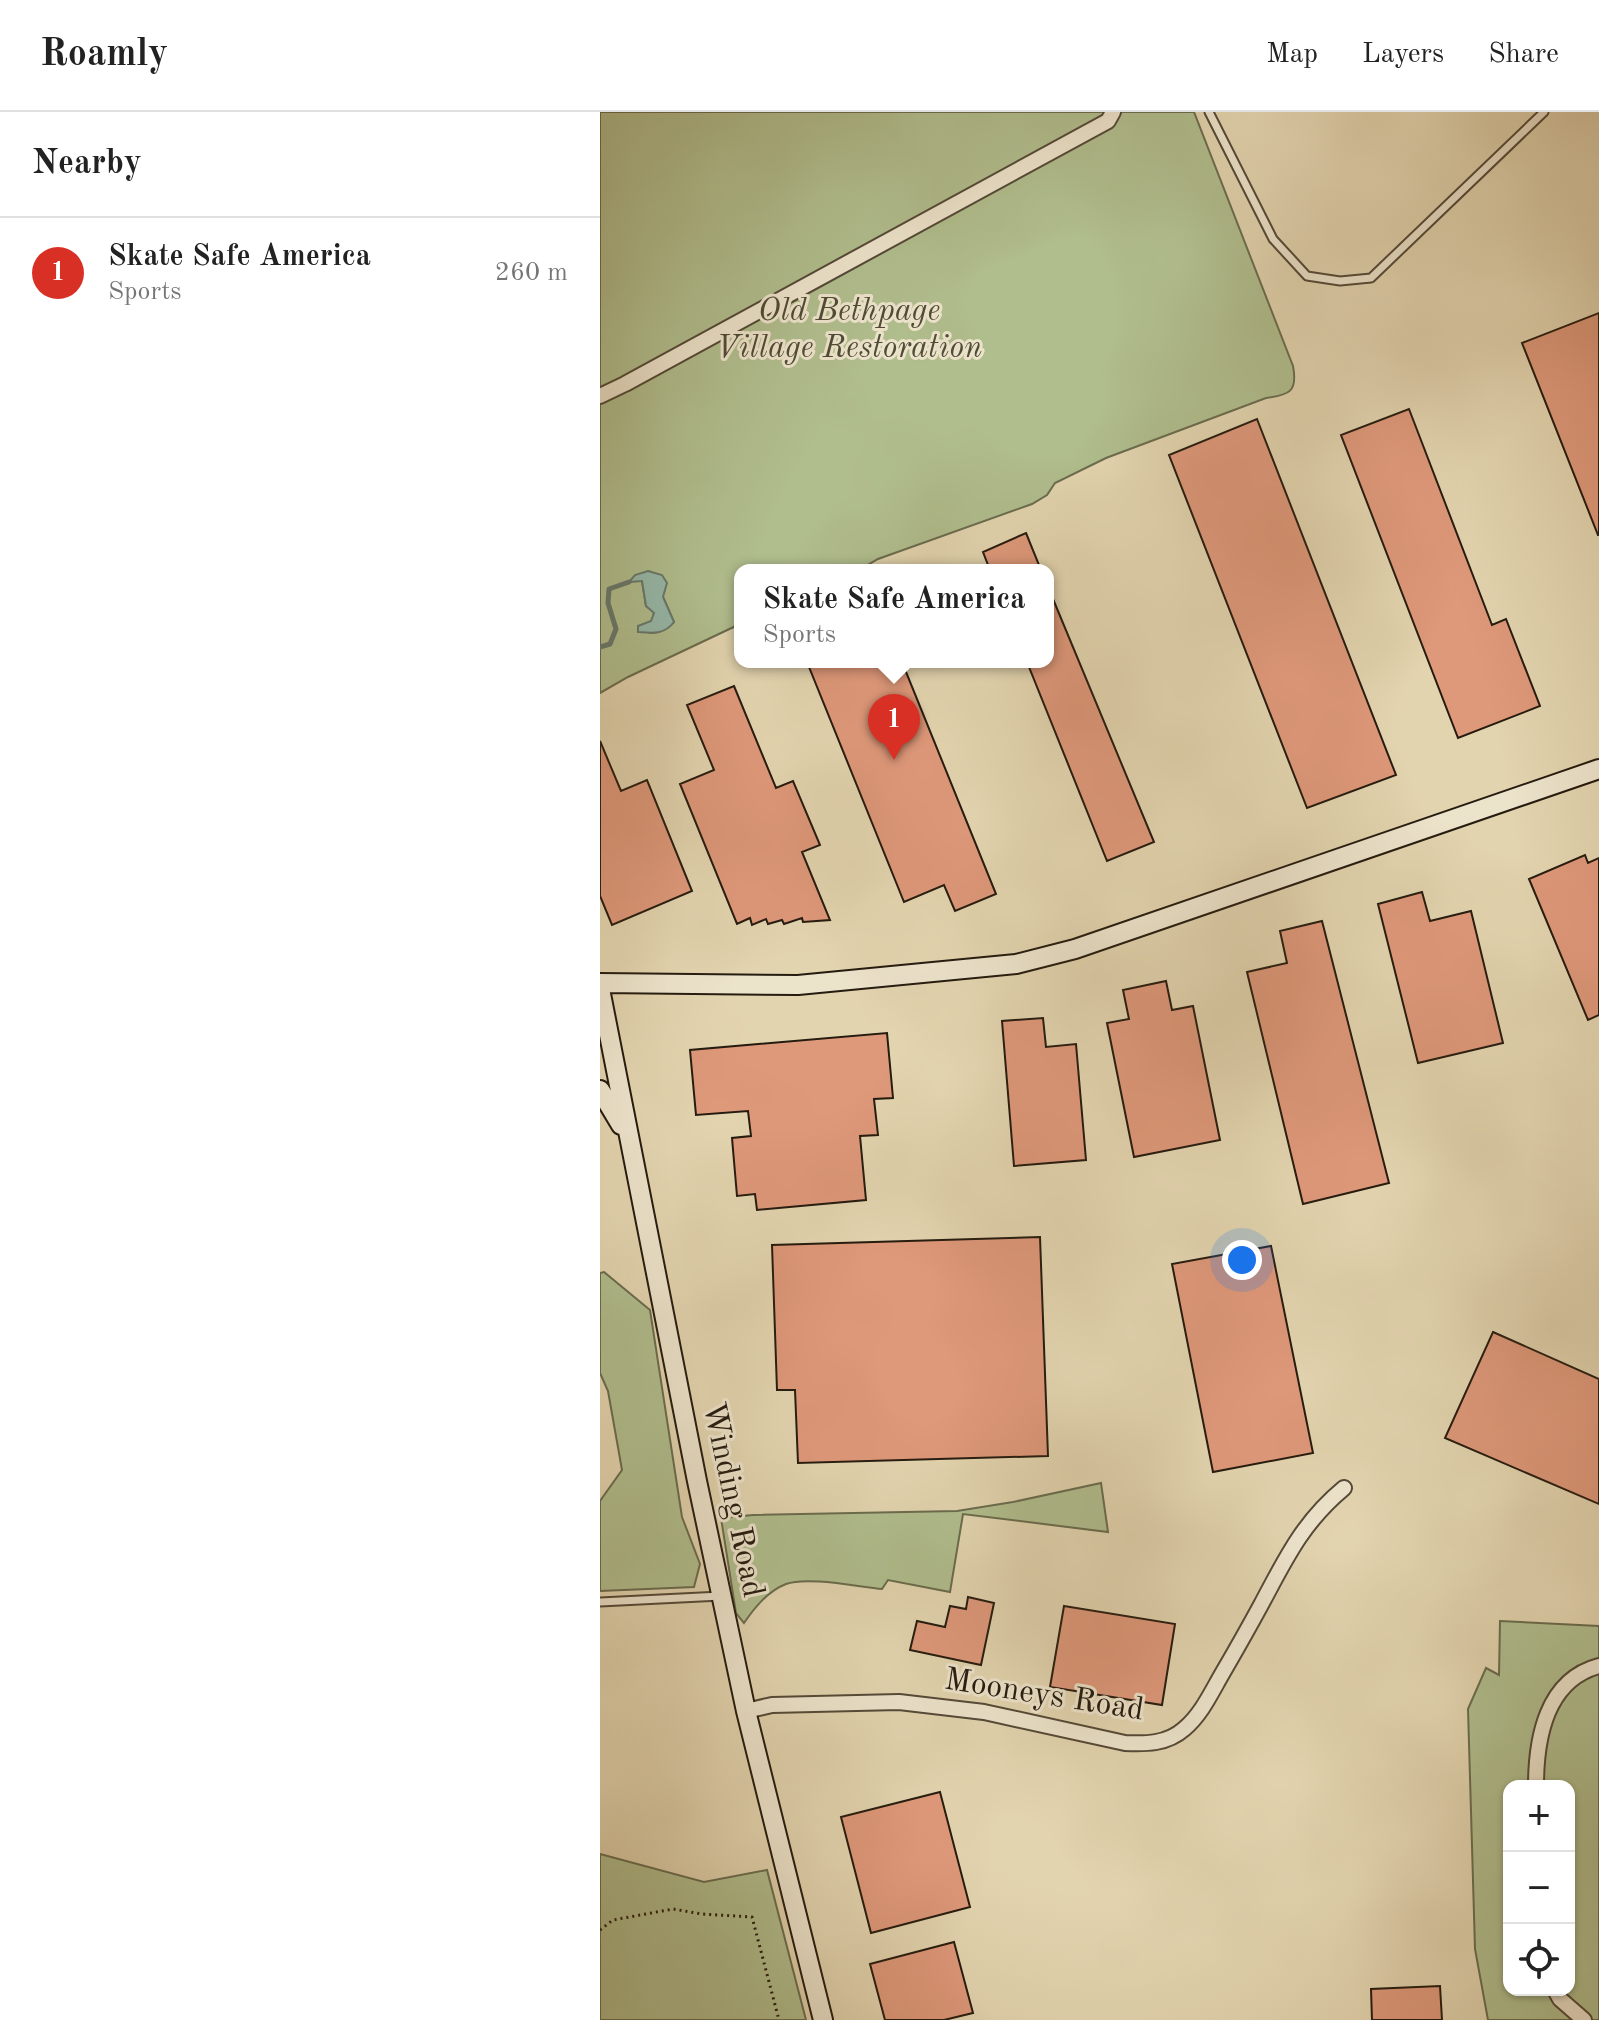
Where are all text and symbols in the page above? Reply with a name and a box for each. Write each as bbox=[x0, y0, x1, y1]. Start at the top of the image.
text: Roamly bbox=[40, 36, 168, 74]
text: Map bbox=[1266, 41, 1318, 69]
text: Layers bbox=[1362, 41, 1444, 69]
text: Share bbox=[1488, 41, 1559, 69]
text: Nearby bbox=[32, 147, 142, 181]
text: Skate Safe America bbox=[108, 242, 371, 272]
text: 1 bbox=[50, 260, 66, 286]
text: 260 m bbox=[495, 260, 568, 286]
text: Sports bbox=[108, 279, 182, 305]
park label: Old Bethpage Village Restoration bbox=[716, 296, 982, 365]
popup bbox=[734, 564, 1054, 668]
text: Skate Safe America bbox=[763, 585, 1025, 615]
text: Sports bbox=[763, 622, 836, 648]
pin: 1 bbox=[868, 694, 920, 760]
your location bbox=[1222, 1240, 1262, 1280]
street label: Winding Road bbox=[696, 1399, 768, 1601]
street label: Mooneys Road bbox=[942, 1664, 1146, 1728]
map controls bbox=[1503, 1780, 1575, 1996]
button: + bbox=[1503, 1780, 1575, 1852]
button: − bbox=[1503, 1852, 1575, 1924]
button: locate bbox=[1503, 1924, 1575, 1996]

